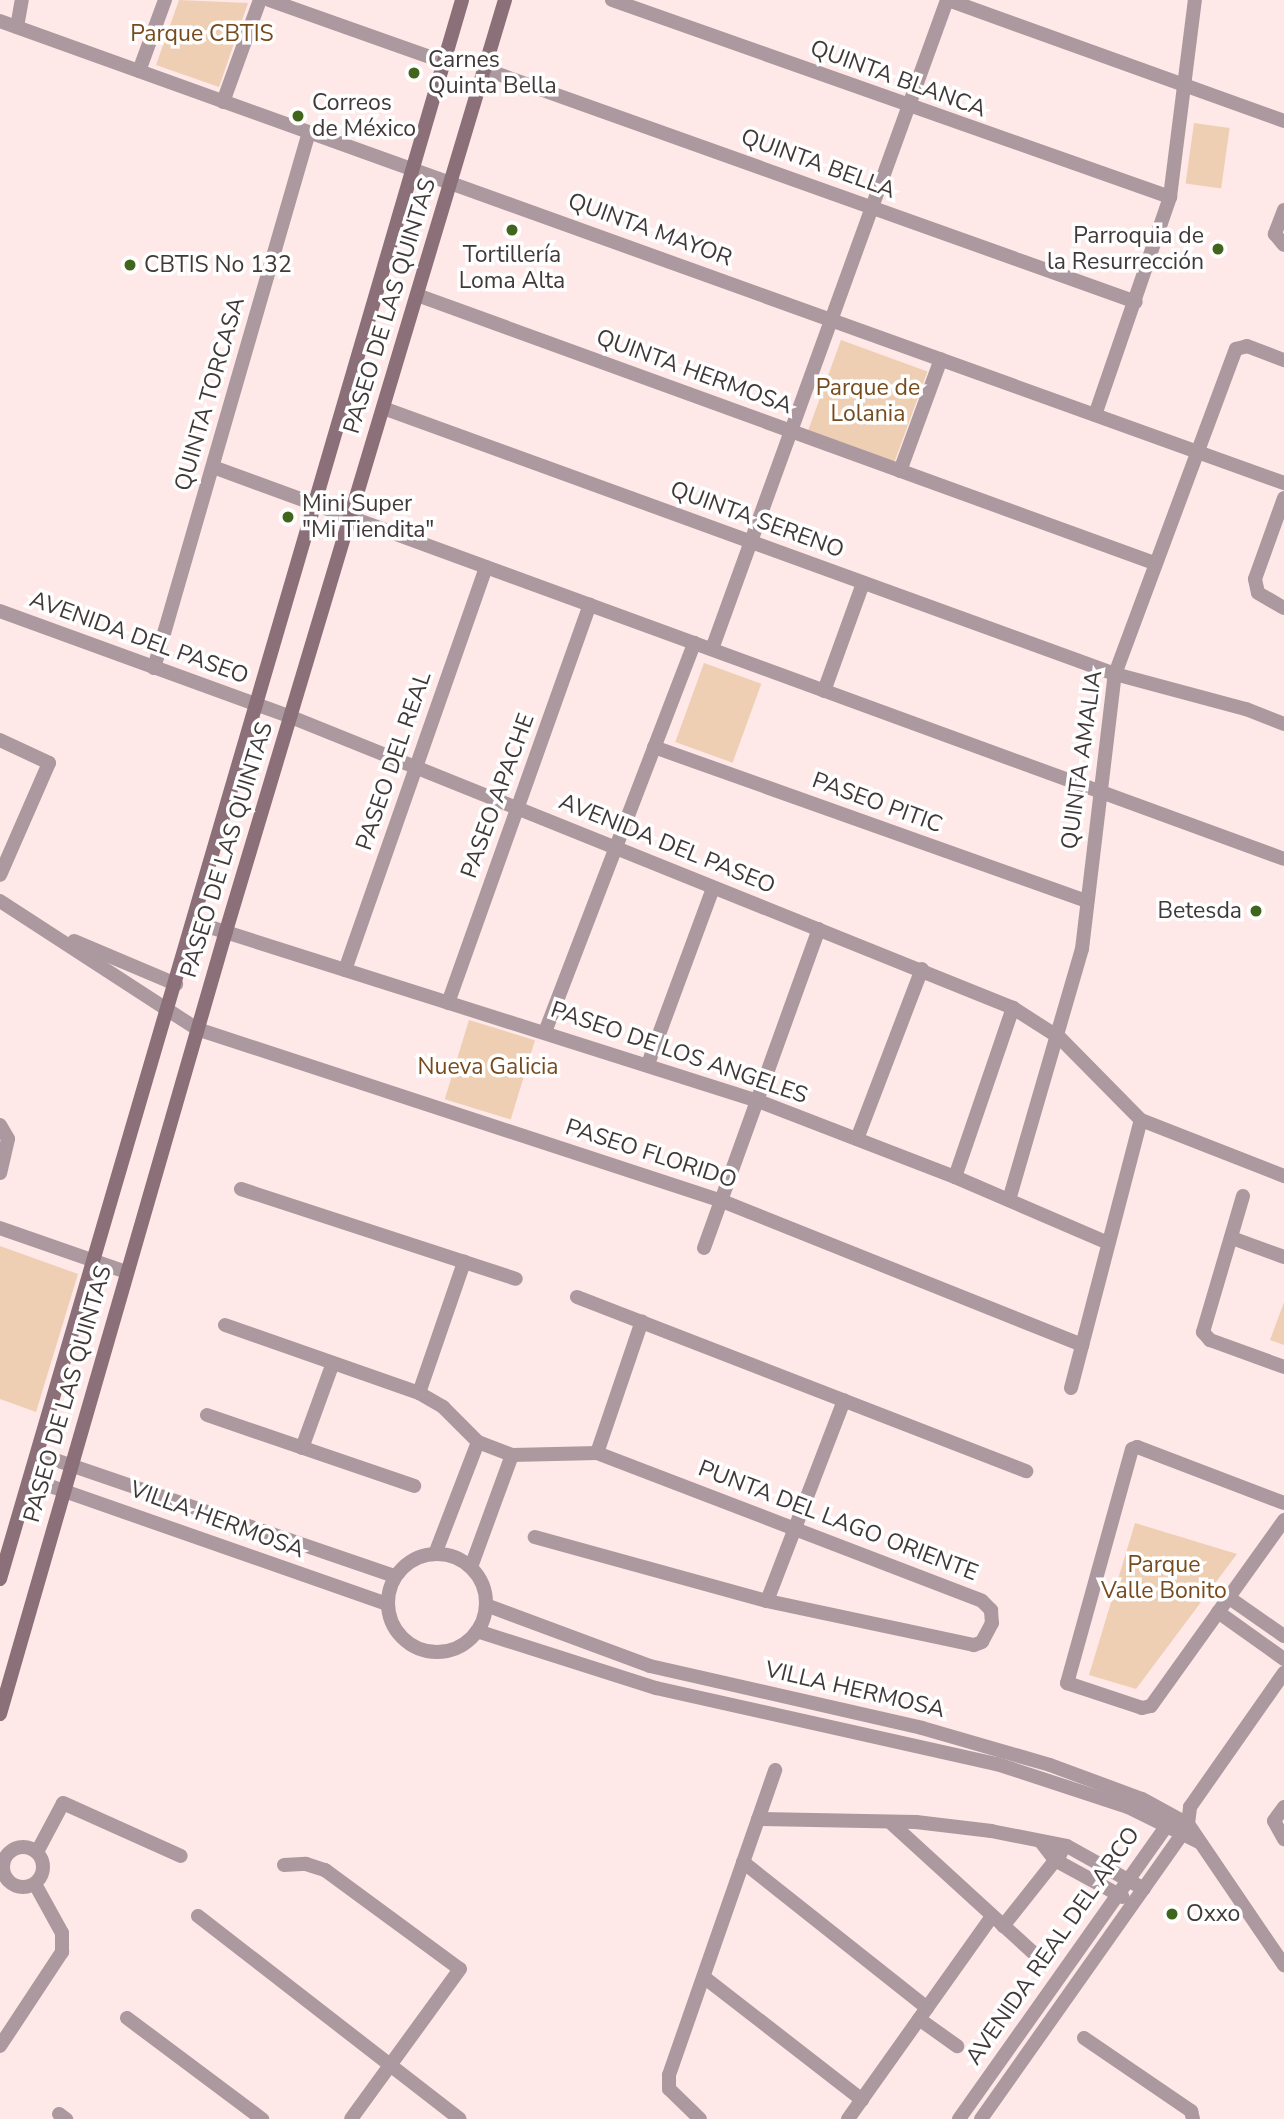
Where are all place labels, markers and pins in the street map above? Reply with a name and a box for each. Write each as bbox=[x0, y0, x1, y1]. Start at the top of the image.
place label: Carnes Quinta Bella bbox=[428, 46, 557, 100]
marker: Carnes Quinta Bella bbox=[406, 65, 422, 81]
place label: Correos de México bbox=[312, 89, 416, 143]
marker: Correos de México bbox=[290, 108, 306, 124]
marker: Tortillería Loma Alta bbox=[504, 222, 520, 238]
place label: Parroquia de la Resurrección bbox=[1047, 222, 1204, 276]
place label: Tortillería Loma Alta bbox=[459, 241, 565, 295]
marker: Parroquia de la Resurrección bbox=[1210, 241, 1226, 257]
place label: CBTIS No 132 bbox=[144, 251, 292, 279]
marker: CBTIS No 132 bbox=[122, 257, 138, 273]
place label: Mini Super "Mi Tiendita" bbox=[302, 490, 434, 544]
marker: Mini Super "Mi Tiendita" bbox=[280, 509, 296, 525]
place label: Betesda bbox=[1157, 897, 1242, 925]
marker: Betesda bbox=[1248, 903, 1264, 919]
place label: Oxxo bbox=[1186, 1900, 1240, 1928]
marker: Oxxo bbox=[1164, 1906, 1180, 1922]

